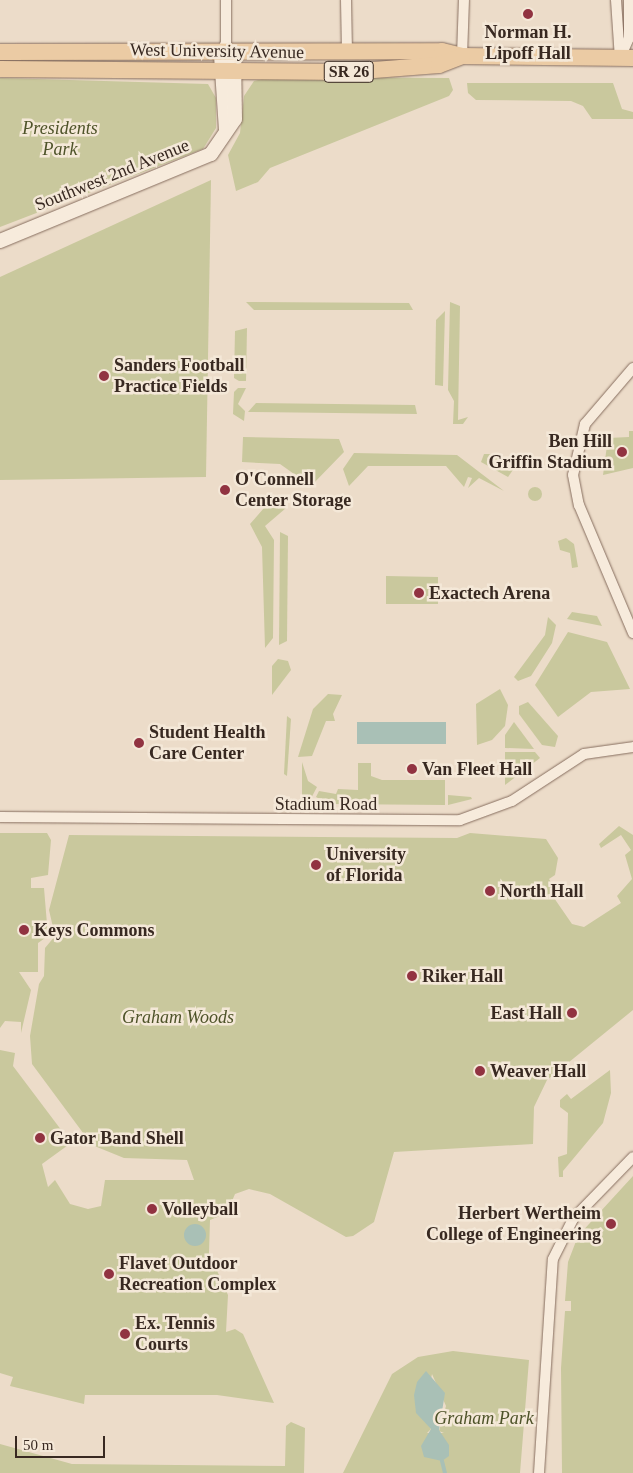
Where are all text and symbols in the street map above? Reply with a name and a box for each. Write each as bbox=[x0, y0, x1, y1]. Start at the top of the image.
marker: Norman H. Lipoff Hall bbox=[522, 8, 534, 20]
place label: Norman H. Lipoff Hall bbox=[485, 22, 571, 64]
street label: West University Avenue bbox=[129, 39, 305, 63]
road number: SR 26 bbox=[323, 58, 375, 86]
park label: Presidents Park bbox=[22, 118, 98, 160]
street label: Southwest 2nd Avenue bbox=[31, 134, 193, 216]
place label: Sanders Football Practice Fields bbox=[114, 355, 245, 398]
marker: Sanders Football Practice Fields bbox=[98, 370, 110, 382]
place label: Ben Hill Griffin Stadium bbox=[488, 431, 612, 474]
marker: Ben Hill Griffin Stadium bbox=[616, 446, 628, 458]
place label: O'Connell Center Storage bbox=[235, 469, 351, 512]
marker: O'Connell Center Storage bbox=[219, 484, 231, 496]
place label: Exactech Arena bbox=[429, 582, 551, 604]
marker: Exactech Arena bbox=[413, 587, 425, 599]
place label: Student Health Care Center bbox=[149, 722, 266, 764]
marker: Student Health Care Center bbox=[133, 737, 145, 749]
place label: Van Fleet Hall bbox=[422, 758, 532, 780]
marker: Van Fleet Hall bbox=[406, 763, 418, 775]
street label: Stadium Road bbox=[275, 793, 377, 815]
place label: University of Florida bbox=[326, 844, 406, 886]
marker: University of Florida bbox=[310, 859, 322, 871]
place label: North Hall bbox=[500, 880, 583, 902]
marker: North Hall bbox=[484, 885, 496, 897]
place label: Keys Commons bbox=[34, 919, 154, 941]
marker: Keys Commons bbox=[18, 924, 30, 936]
place label: Riker Hall bbox=[422, 965, 503, 987]
marker: Riker Hall bbox=[406, 970, 418, 982]
place label: East Hall bbox=[490, 1002, 562, 1024]
park label: Graham Woods bbox=[122, 1006, 234, 1028]
marker: East Hall bbox=[566, 1007, 578, 1019]
place label: Weaver Hall bbox=[490, 1060, 586, 1082]
marker: Weaver Hall bbox=[474, 1065, 486, 1077]
place label: Gator Band Shell bbox=[50, 1127, 184, 1149]
marker: Gator Band Shell bbox=[34, 1132, 46, 1144]
place label: Volleyball bbox=[162, 1198, 238, 1220]
marker: Volleyball bbox=[146, 1203, 158, 1215]
place label: Herbert Wertheim College of Engineering bbox=[426, 1203, 601, 1246]
marker: Herbert Wertheim College of Engineering bbox=[605, 1218, 617, 1230]
place label: Flavet Outdoor Recreation Complex bbox=[119, 1253, 276, 1296]
marker: Flavet Outdoor Recreation Complex bbox=[103, 1268, 115, 1280]
place label: Ex. Tennis Courts bbox=[135, 1313, 215, 1356]
marker: Ex. Tennis Courts bbox=[119, 1328, 131, 1340]
park label: Graham Park bbox=[434, 1407, 534, 1429]
scale bar bbox=[18, 1426, 108, 1458]
text: 50 m bbox=[23, 1437, 53, 1453]

